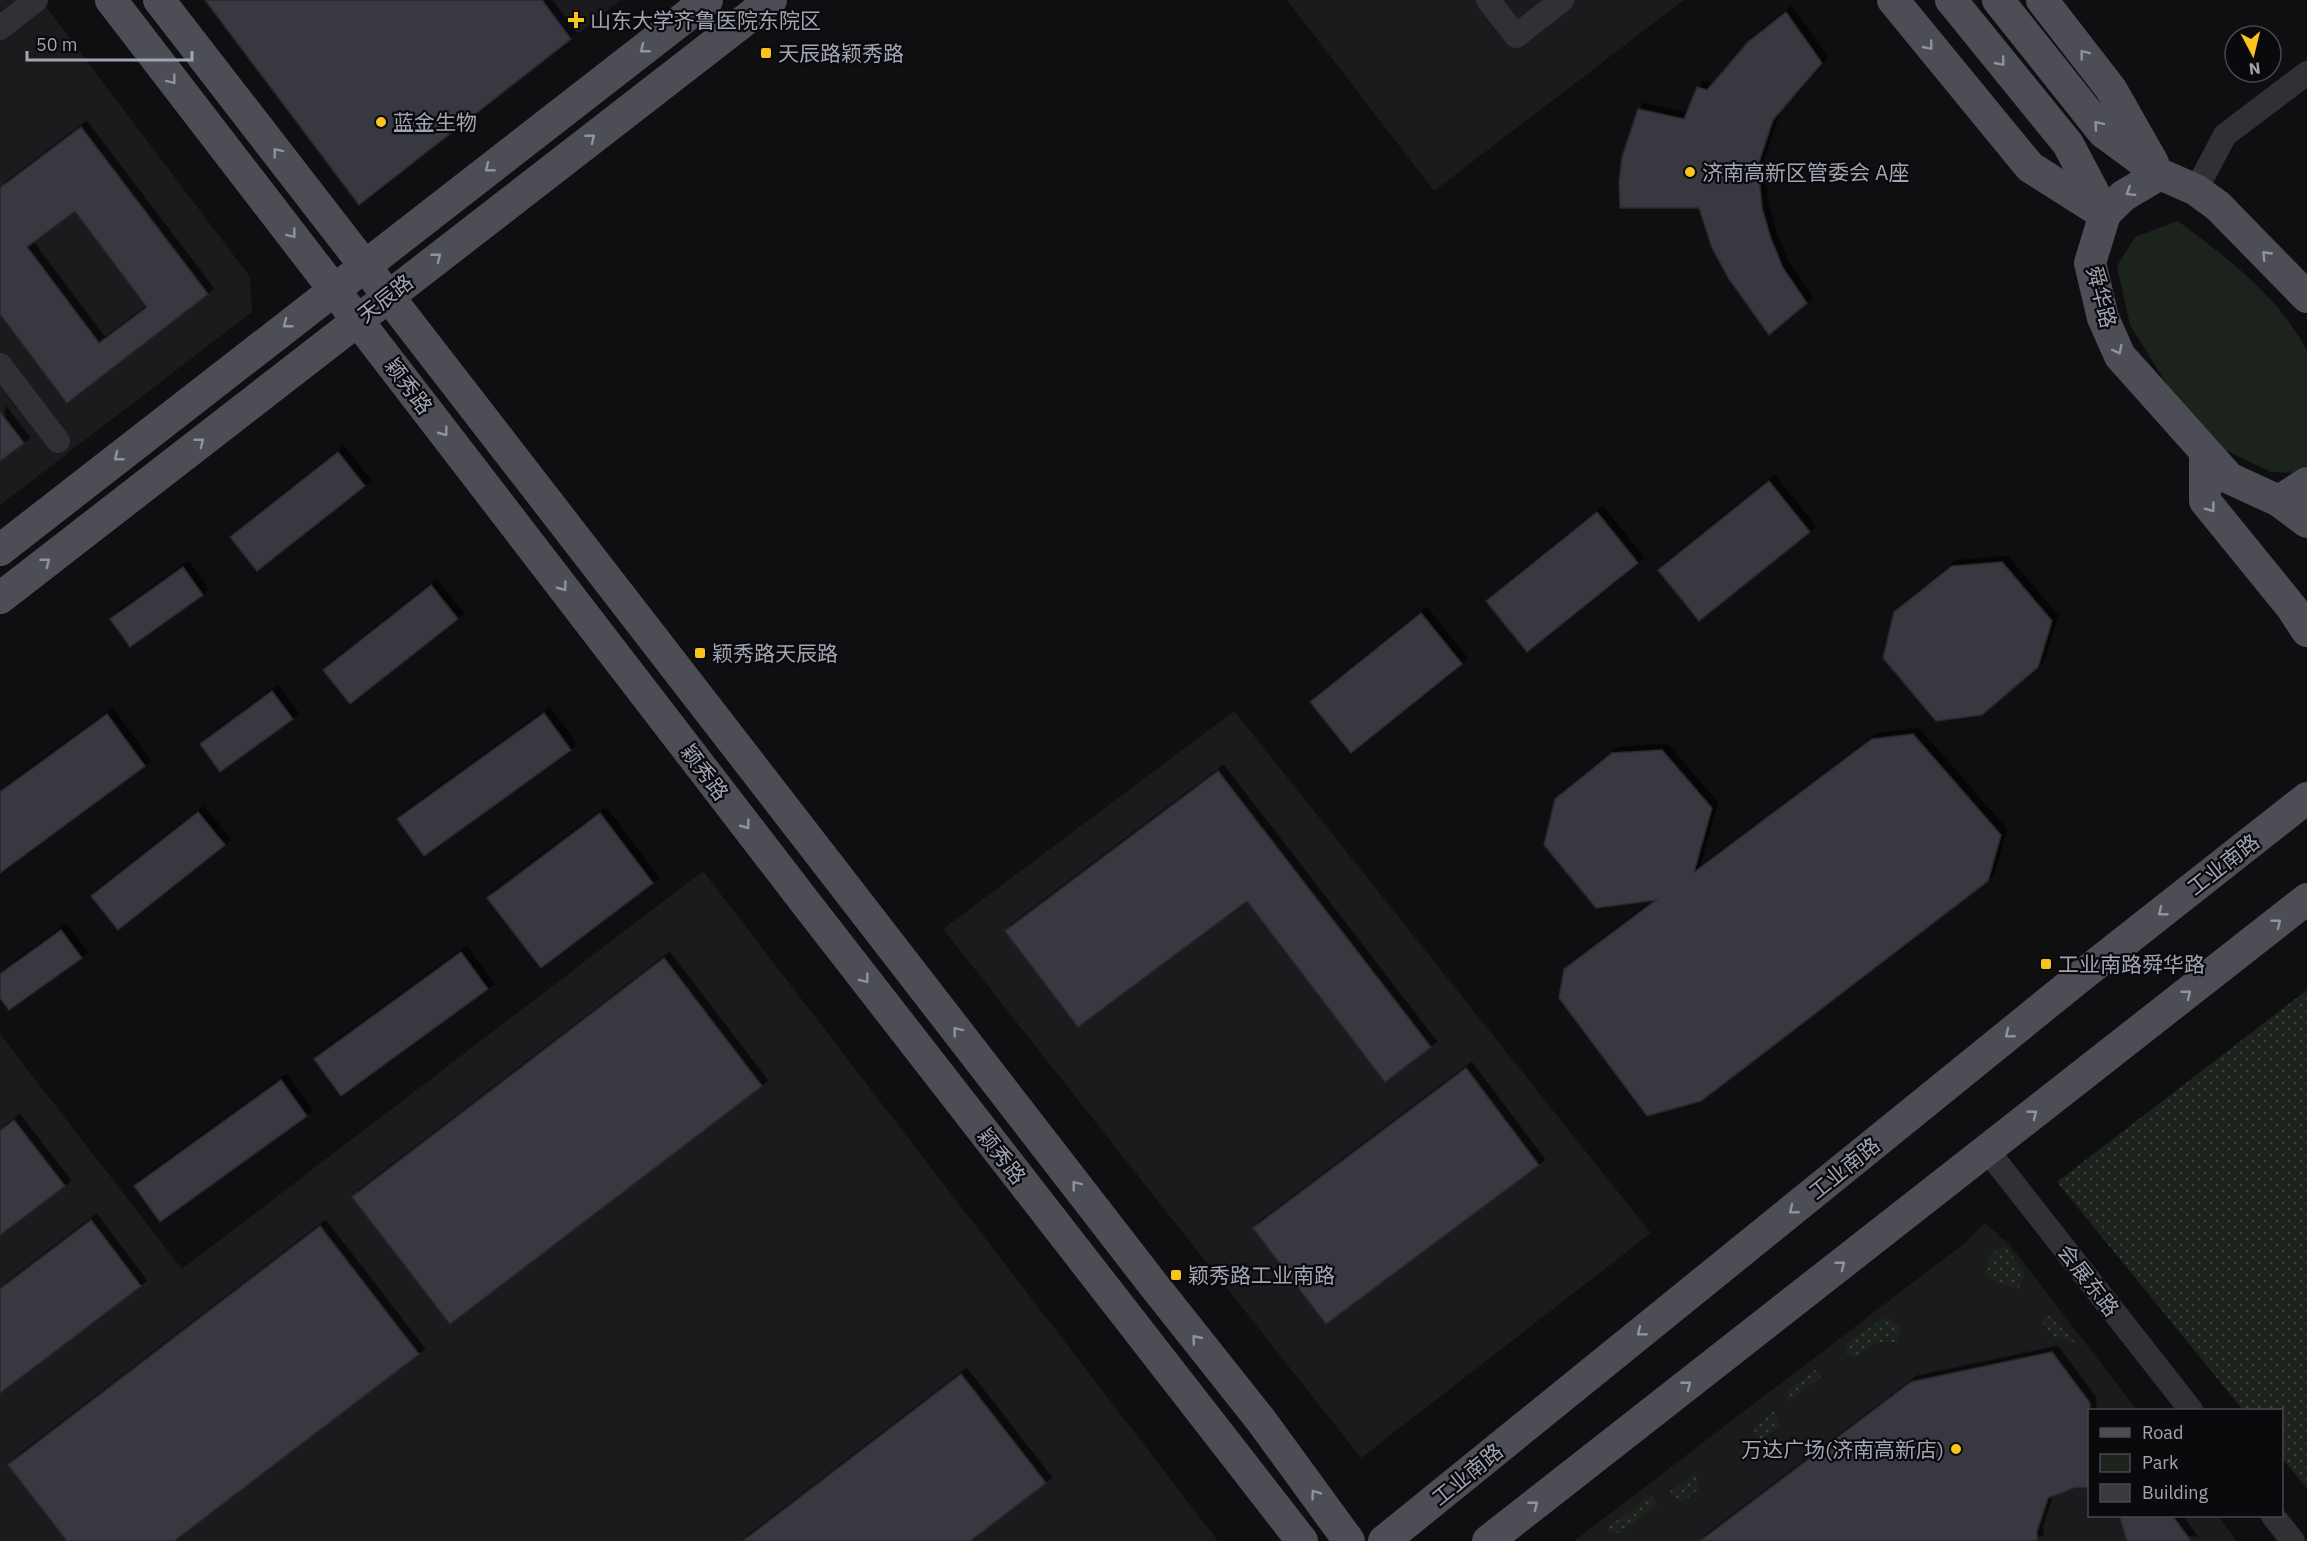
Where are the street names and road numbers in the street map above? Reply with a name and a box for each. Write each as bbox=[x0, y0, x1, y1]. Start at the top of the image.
street label: 舜华路 bbox=[2081, 263, 2123, 331]
street label: 天辰路 bbox=[352, 268, 418, 328]
street label: 颖秀路 bbox=[379, 352, 439, 420]
street label: 颖秀路 bbox=[675, 738, 735, 806]
street label: 工业南路 bbox=[2181, 827, 2265, 901]
street label: 颖秀路 bbox=[972, 1123, 1032, 1189]
street label: 工业南路 bbox=[1803, 1131, 1885, 1205]
street label: 会展东路 bbox=[2052, 1238, 2126, 1322]
street label: 工业南路 bbox=[1426, 1437, 1508, 1511]

